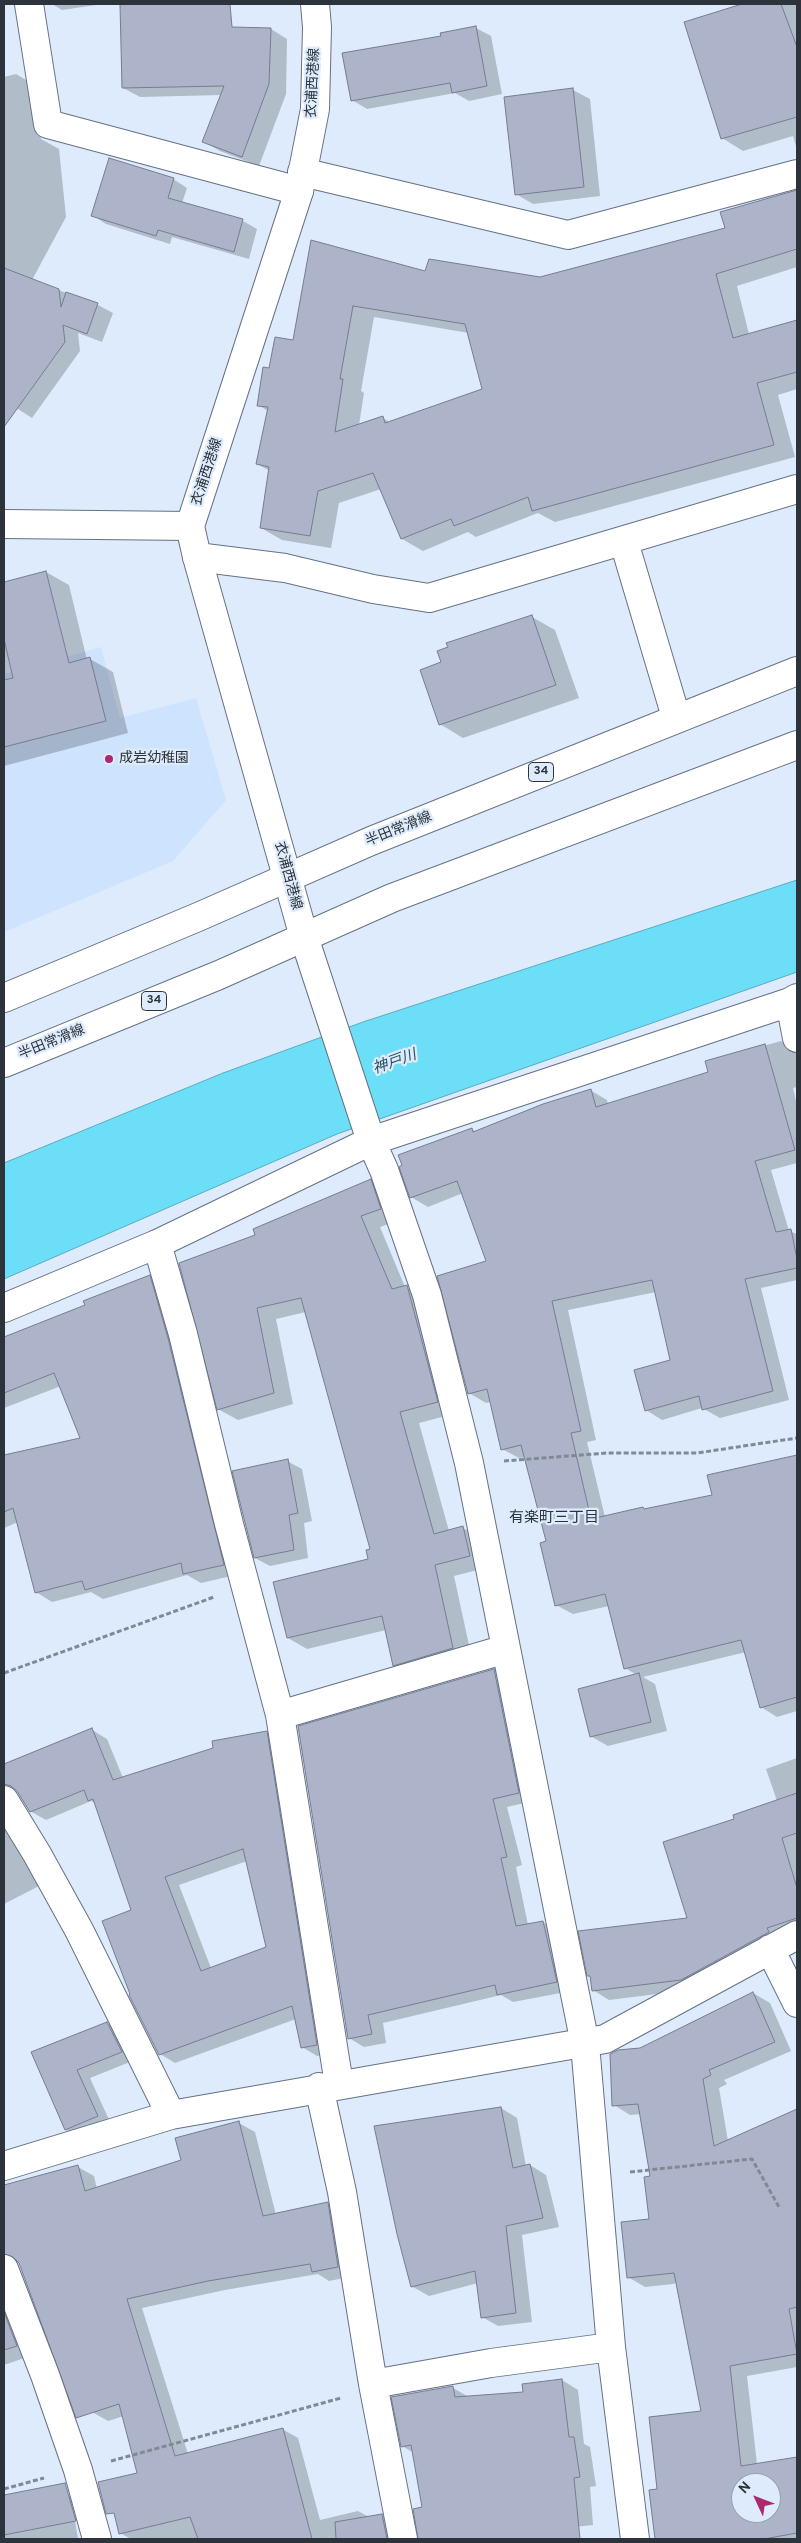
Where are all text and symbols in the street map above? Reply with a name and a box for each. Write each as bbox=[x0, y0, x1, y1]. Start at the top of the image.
street label: 衣浦西港線 bbox=[304, 48, 324, 118]
street label: 衣浦西港線 bbox=[189, 436, 227, 508]
place label: 成岩幼稚園 bbox=[119, 751, 189, 767]
marker: 成岩幼稚園 bbox=[103, 753, 115, 765]
road number: 34 bbox=[528, 762, 554, 782]
street label: 半田常滑線 bbox=[363, 809, 435, 851]
street label: 衣浦西港線 bbox=[270, 840, 304, 912]
road number: 34 bbox=[142, 991, 166, 1010]
street label: 半田常滑線 bbox=[16, 1022, 88, 1064]
water label: 神戸川 bbox=[371, 1047, 419, 1079]
district label: 有楽町三丁目 bbox=[509, 1510, 599, 1528]
north arrow bbox=[731, 2473, 781, 2523]
text: N bbox=[736, 2479, 755, 2498]

